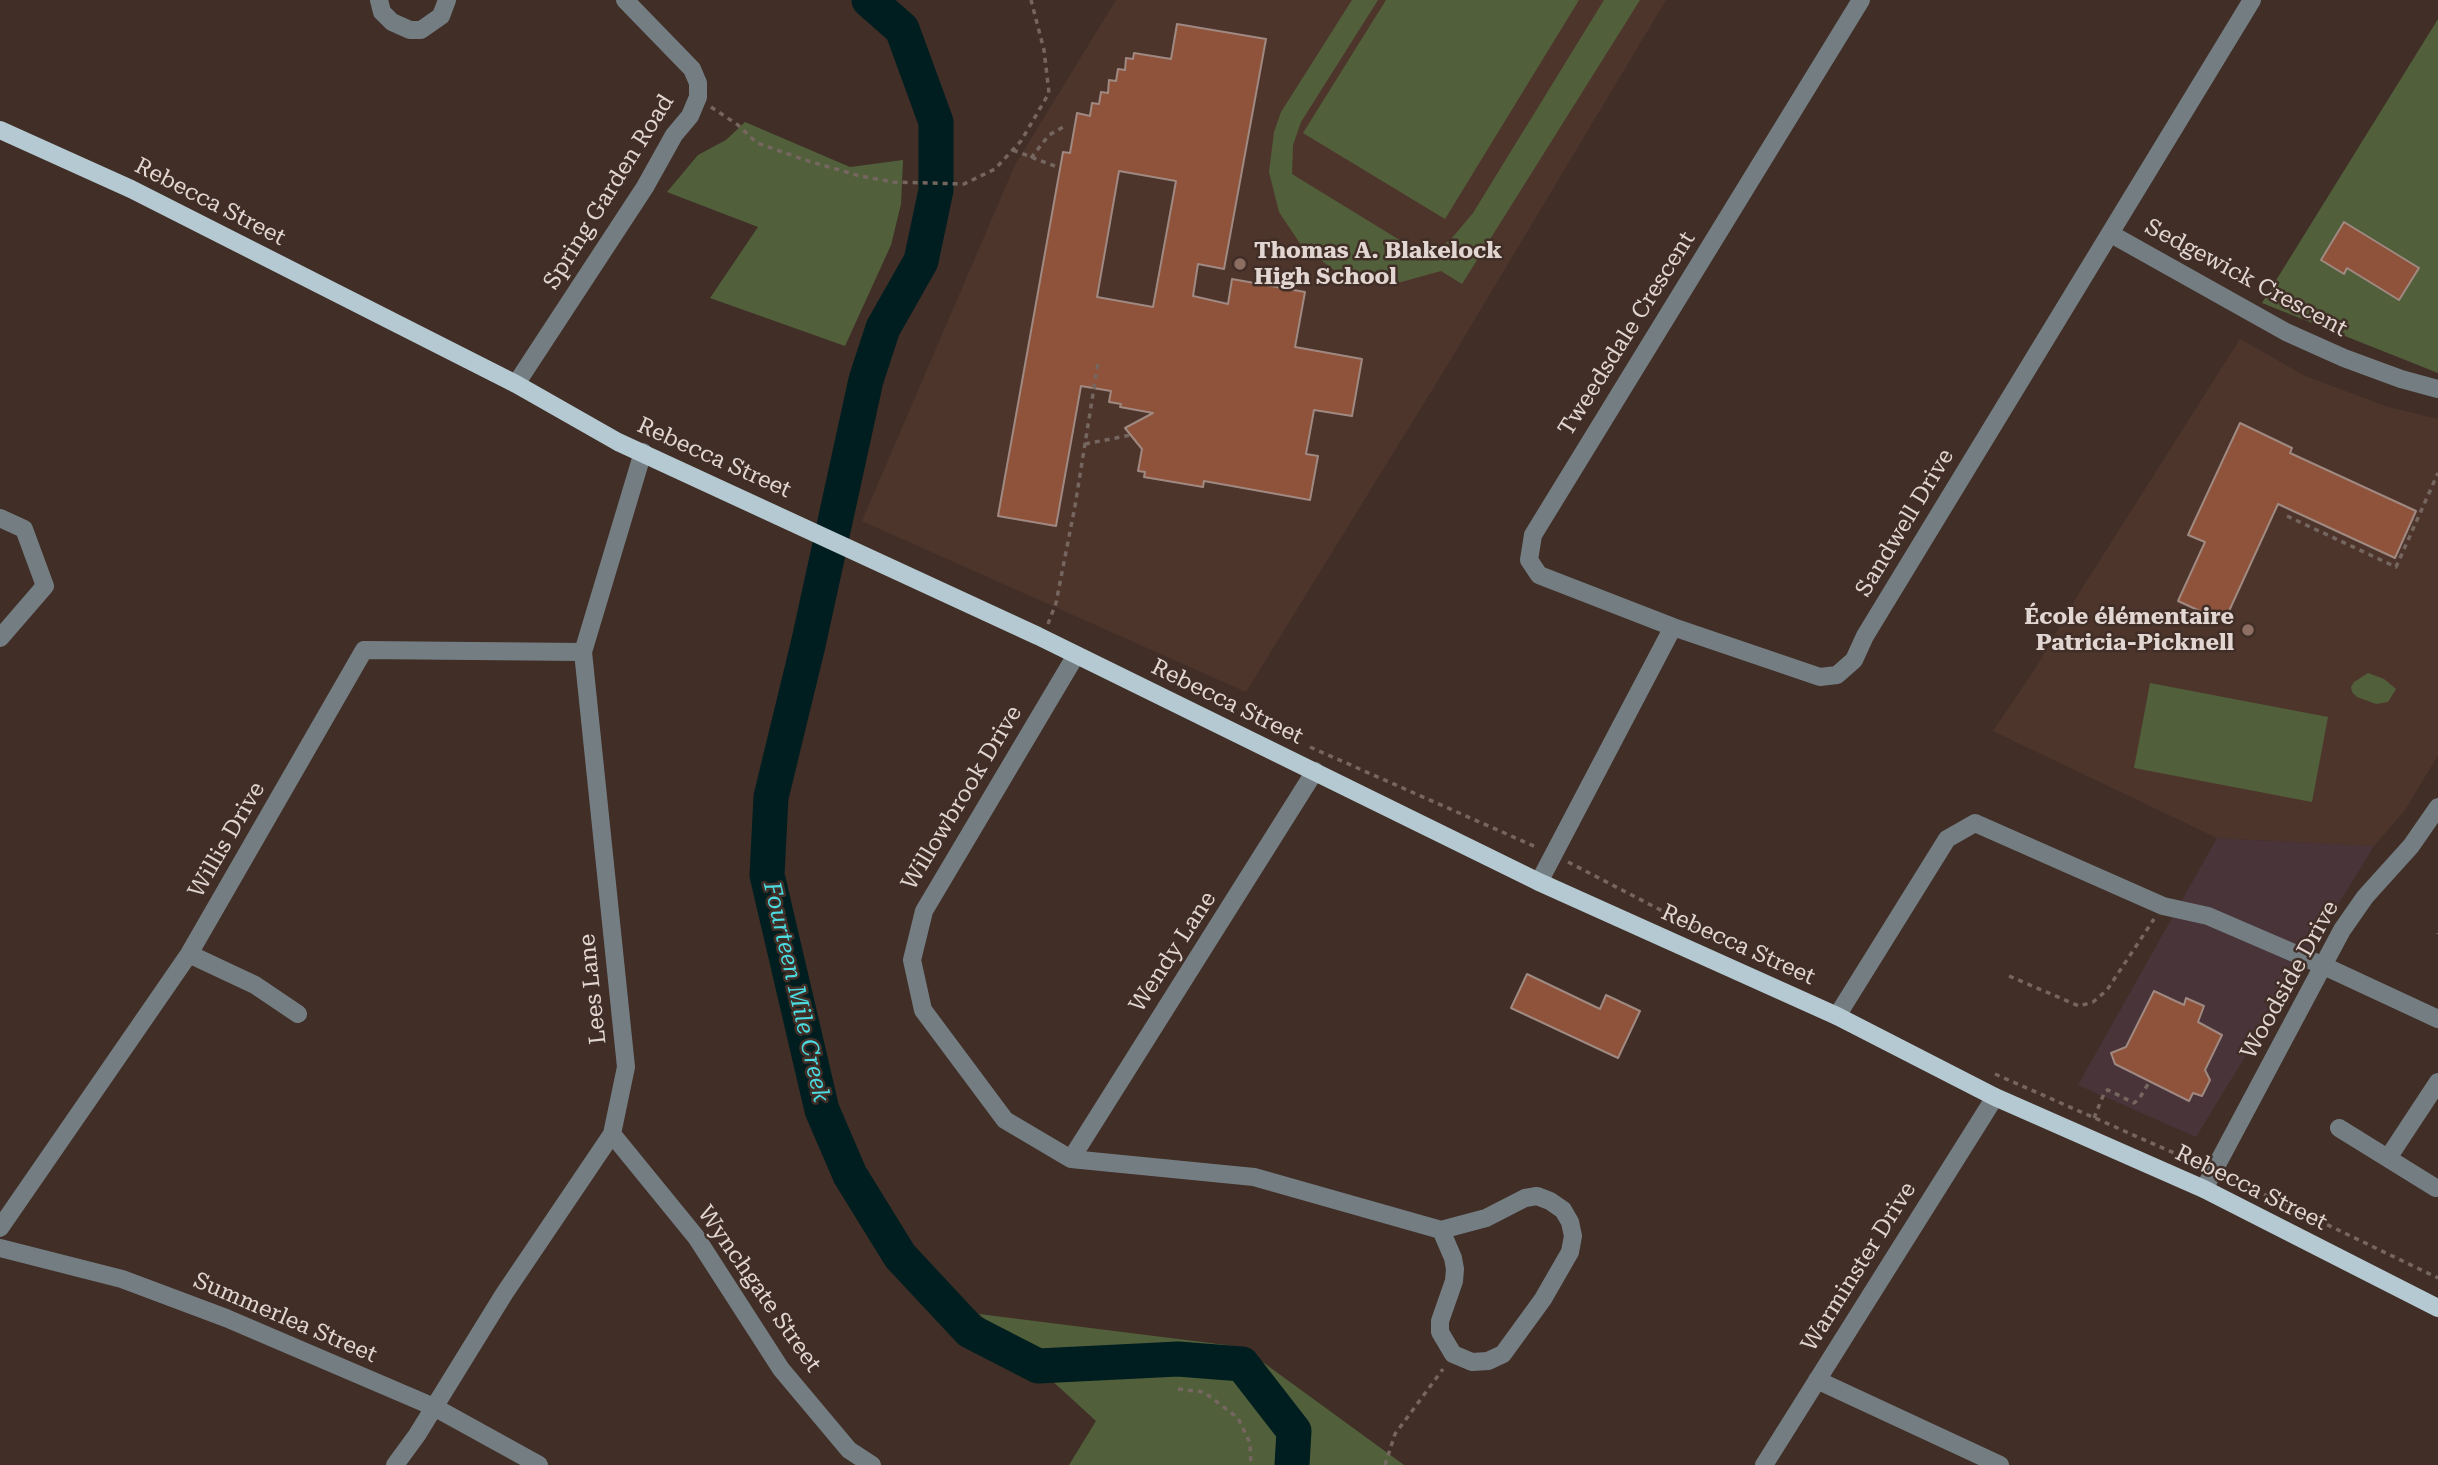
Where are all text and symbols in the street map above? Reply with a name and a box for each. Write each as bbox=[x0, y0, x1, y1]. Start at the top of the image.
street label: Spring Garden Road bbox=[538, 90, 680, 294]
street label: Rebecca Street bbox=[130, 152, 290, 252]
street label: Sedgewick Crescent bbox=[2140, 213, 2352, 343]
street label: Tweedsdale Crescent bbox=[1553, 227, 1701, 441]
place label: Thomas A. Blakelock High School bbox=[1254, 237, 1502, 291]
marker: Thomas A. Blakelock High School bbox=[1232, 256, 1248, 272]
street label: Rebecca Street bbox=[633, 412, 795, 504]
street label: Sandwell Drive bbox=[1850, 444, 1960, 602]
place label: École élémentaire Patricia-Picknell bbox=[2024, 603, 2234, 657]
marker: École élémentaire Patricia-Picknell bbox=[2240, 622, 2256, 638]
street label: Rebecca Street bbox=[1147, 653, 1307, 751]
street label: Willowbrook Drive bbox=[896, 701, 1028, 895]
street label: Willis Drive bbox=[183, 777, 271, 903]
water label: Fourteen Mile Creek bbox=[757, 879, 835, 1105]
street label: Wendy Lane bbox=[1124, 886, 1222, 1018]
street label: Woodside Drive bbox=[2235, 896, 2345, 1064]
street label: Rebecca Street bbox=[1657, 899, 1819, 991]
street label: Lees Lane bbox=[573, 932, 613, 1046]
street label: Rebecca Street bbox=[2171, 1139, 2331, 1237]
street label: Warminster Drive bbox=[1796, 1177, 1922, 1357]
street label: Wynchgate Street bbox=[691, 1201, 827, 1377]
street label: Summerlea Street bbox=[189, 1267, 381, 1369]

